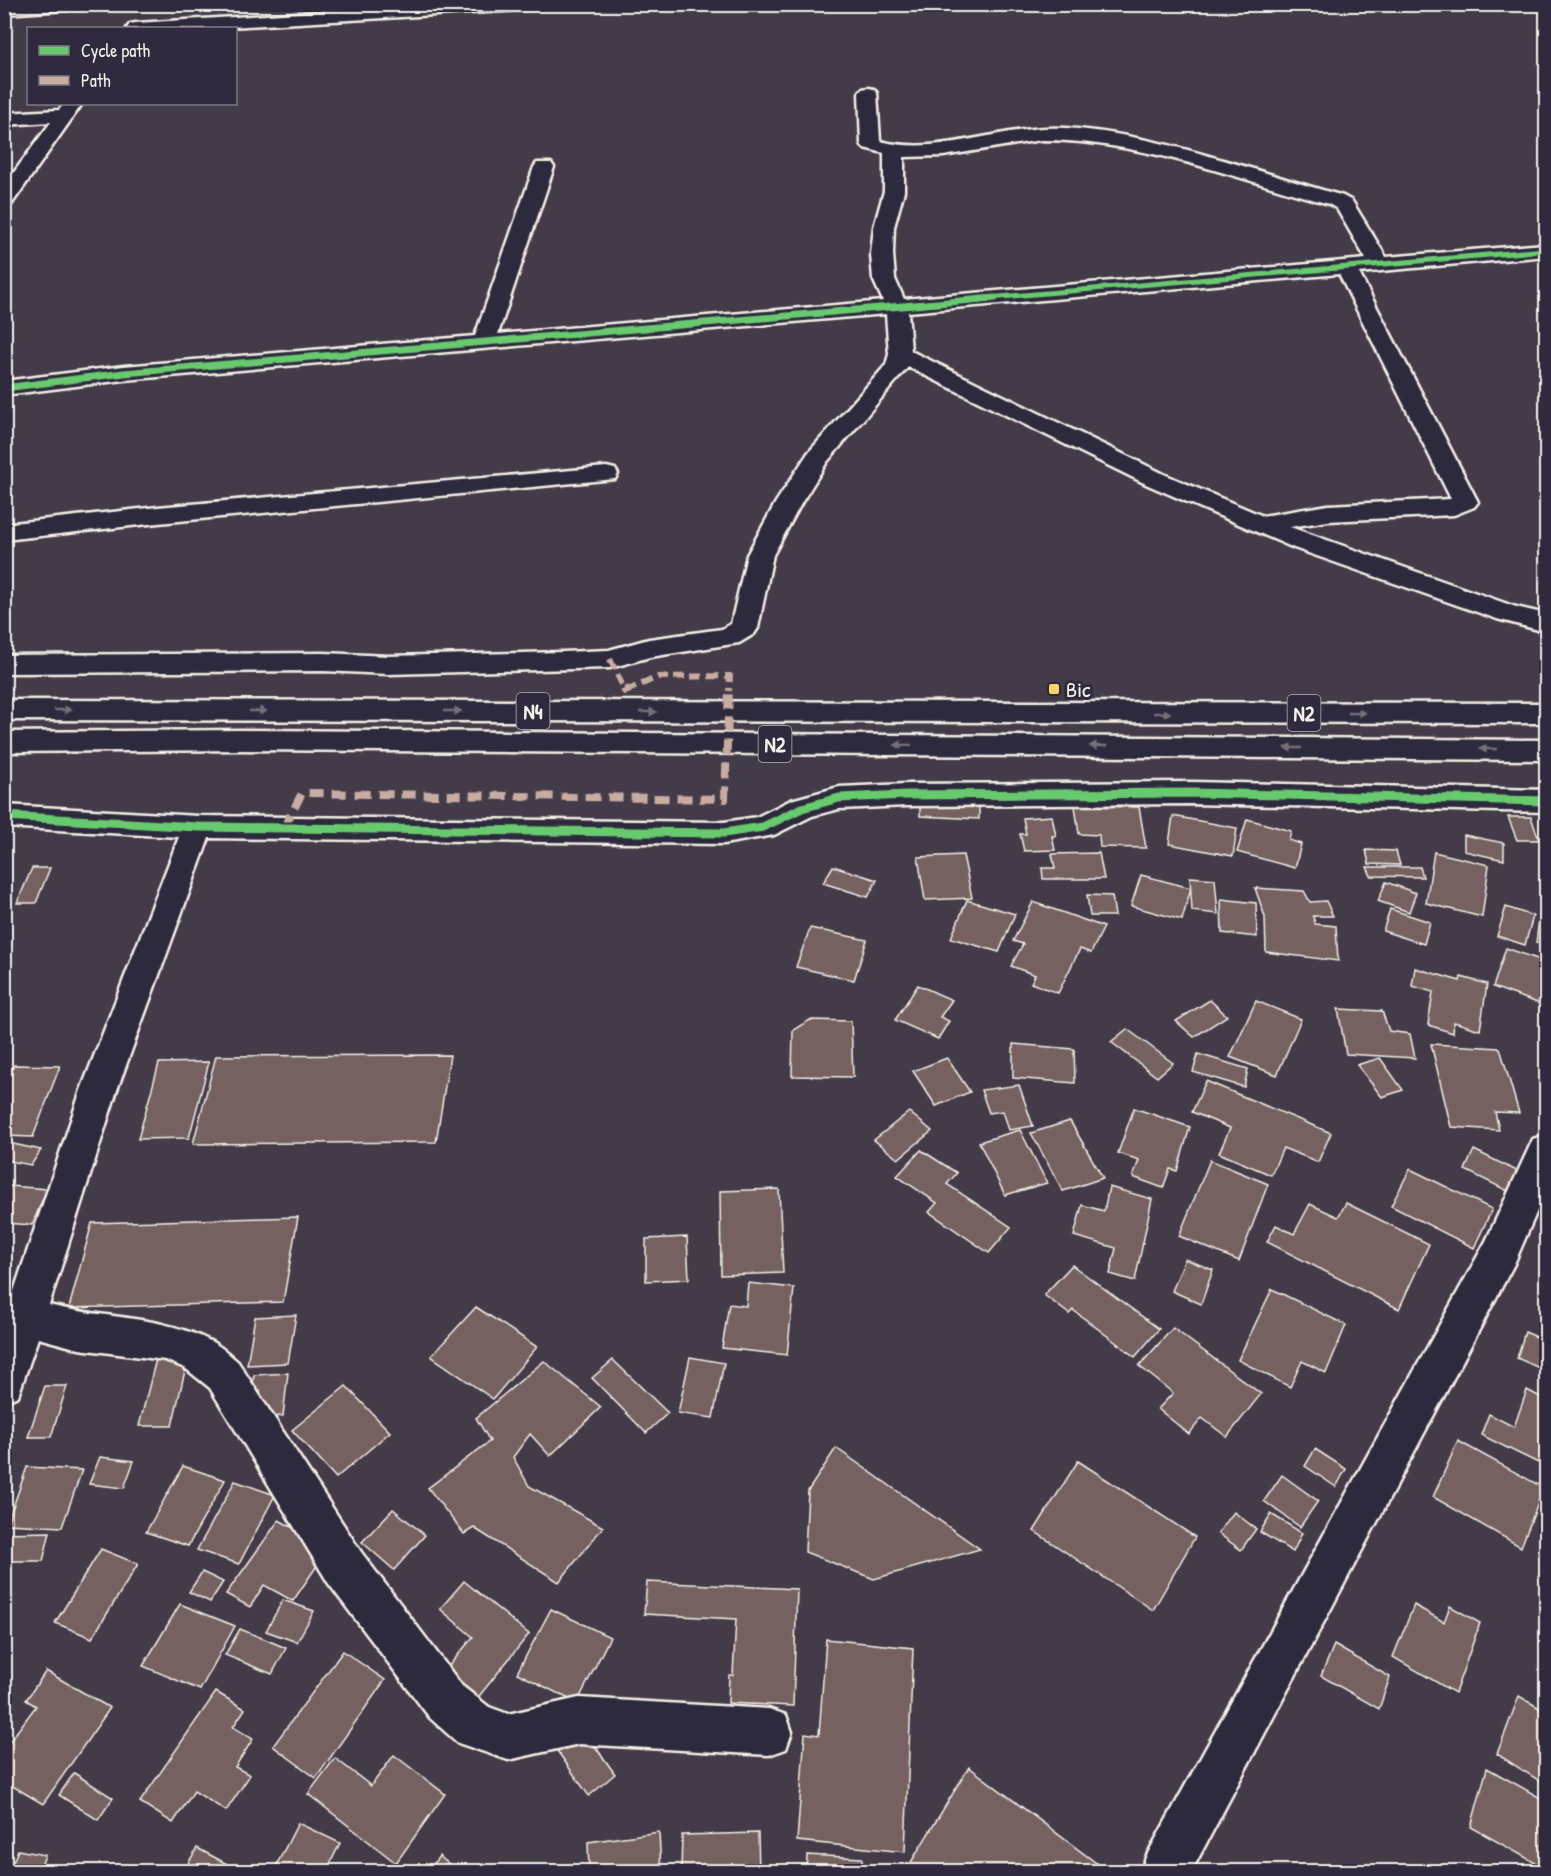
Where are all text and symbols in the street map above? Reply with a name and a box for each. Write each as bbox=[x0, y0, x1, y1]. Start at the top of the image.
legend bbox=[27, 27, 237, 105]
text: Cycle path bbox=[81, 38, 151, 63]
text: Path bbox=[81, 68, 111, 93]
place label: Bic bbox=[1066, 674, 1091, 704]
marker: Bic bbox=[1047, 682, 1061, 696]
road number: N4 bbox=[516, 693, 550, 729]
road number: N2 bbox=[1288, 695, 1320, 731]
one-way arrow bbox=[53, 705, 72, 715]
one-way arrow bbox=[248, 706, 267, 716]
one-way arrow bbox=[443, 706, 462, 716]
one-way arrow bbox=[638, 707, 657, 717]
one-way arrow bbox=[1153, 708, 1172, 718]
one-way arrow bbox=[1348, 708, 1367, 718]
road number: N2 bbox=[758, 726, 792, 762]
one-way arrow bbox=[894, 740, 913, 750]
one-way arrow bbox=[1089, 741, 1108, 751]
one-way arrow bbox=[1284, 743, 1303, 753]
one-way arrow bbox=[1479, 744, 1498, 754]

